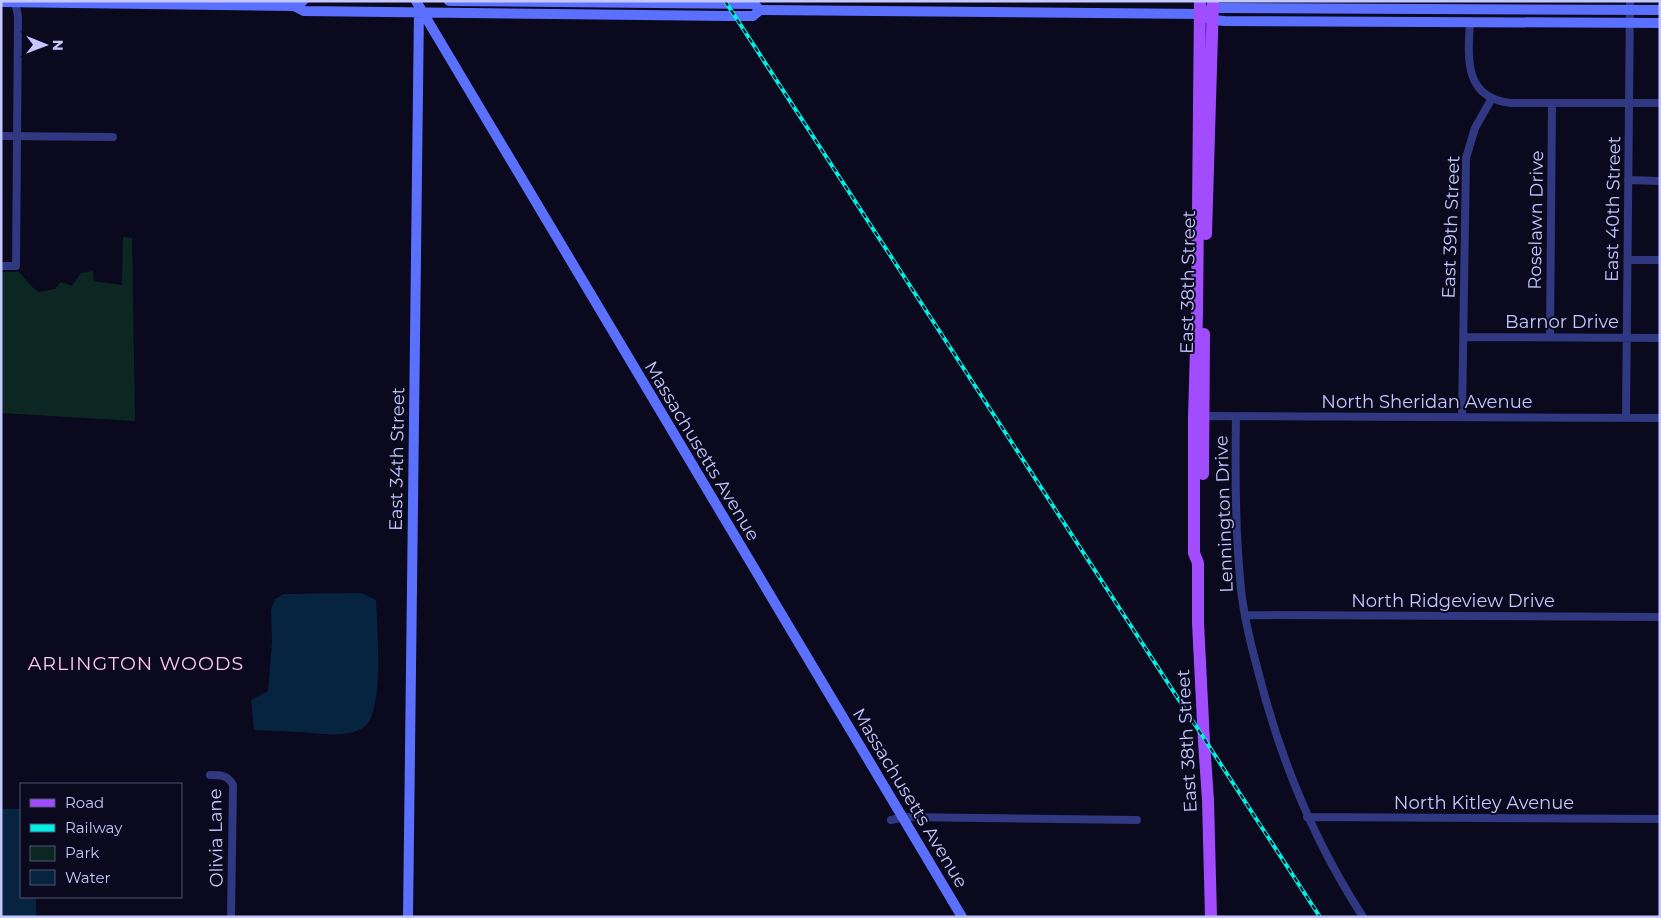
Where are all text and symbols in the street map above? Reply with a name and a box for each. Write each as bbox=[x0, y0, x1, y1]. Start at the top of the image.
north arrow bbox=[20, 20, 70, 70]
text: N bbox=[49, 39, 67, 51]
street label: East 40th Street bbox=[1601, 136, 1625, 282]
street label: Roselawn Drive bbox=[1524, 150, 1548, 290]
street label: East 39th Street bbox=[1438, 155, 1464, 299]
street label: East 38th Street bbox=[1176, 210, 1200, 354]
street label: Barnor Drive bbox=[1505, 311, 1619, 333]
street label: Massachusetts Avenue bbox=[640, 357, 764, 545]
street label: East 34th Street bbox=[385, 387, 409, 531]
street label: North Sheridan Avenue bbox=[1321, 391, 1533, 413]
street label: Lennington Drive bbox=[1210, 435, 1238, 593]
street label: North Ridgeview Drive bbox=[1351, 590, 1555, 612]
district label: ARLINGTON WOODS bbox=[28, 652, 244, 675]
street label: East 38th Street bbox=[1172, 669, 1202, 813]
street label: Massachusetts Avenue bbox=[848, 704, 972, 892]
legend bbox=[20, 783, 182, 898]
street label: Olivia Lane bbox=[204, 788, 228, 888]
street label: North Kitley Avenue bbox=[1394, 792, 1574, 814]
text: Road bbox=[65, 793, 104, 812]
text: Railway bbox=[65, 818, 123, 837]
text: Park bbox=[65, 843, 99, 862]
text: Water bbox=[65, 868, 111, 887]

